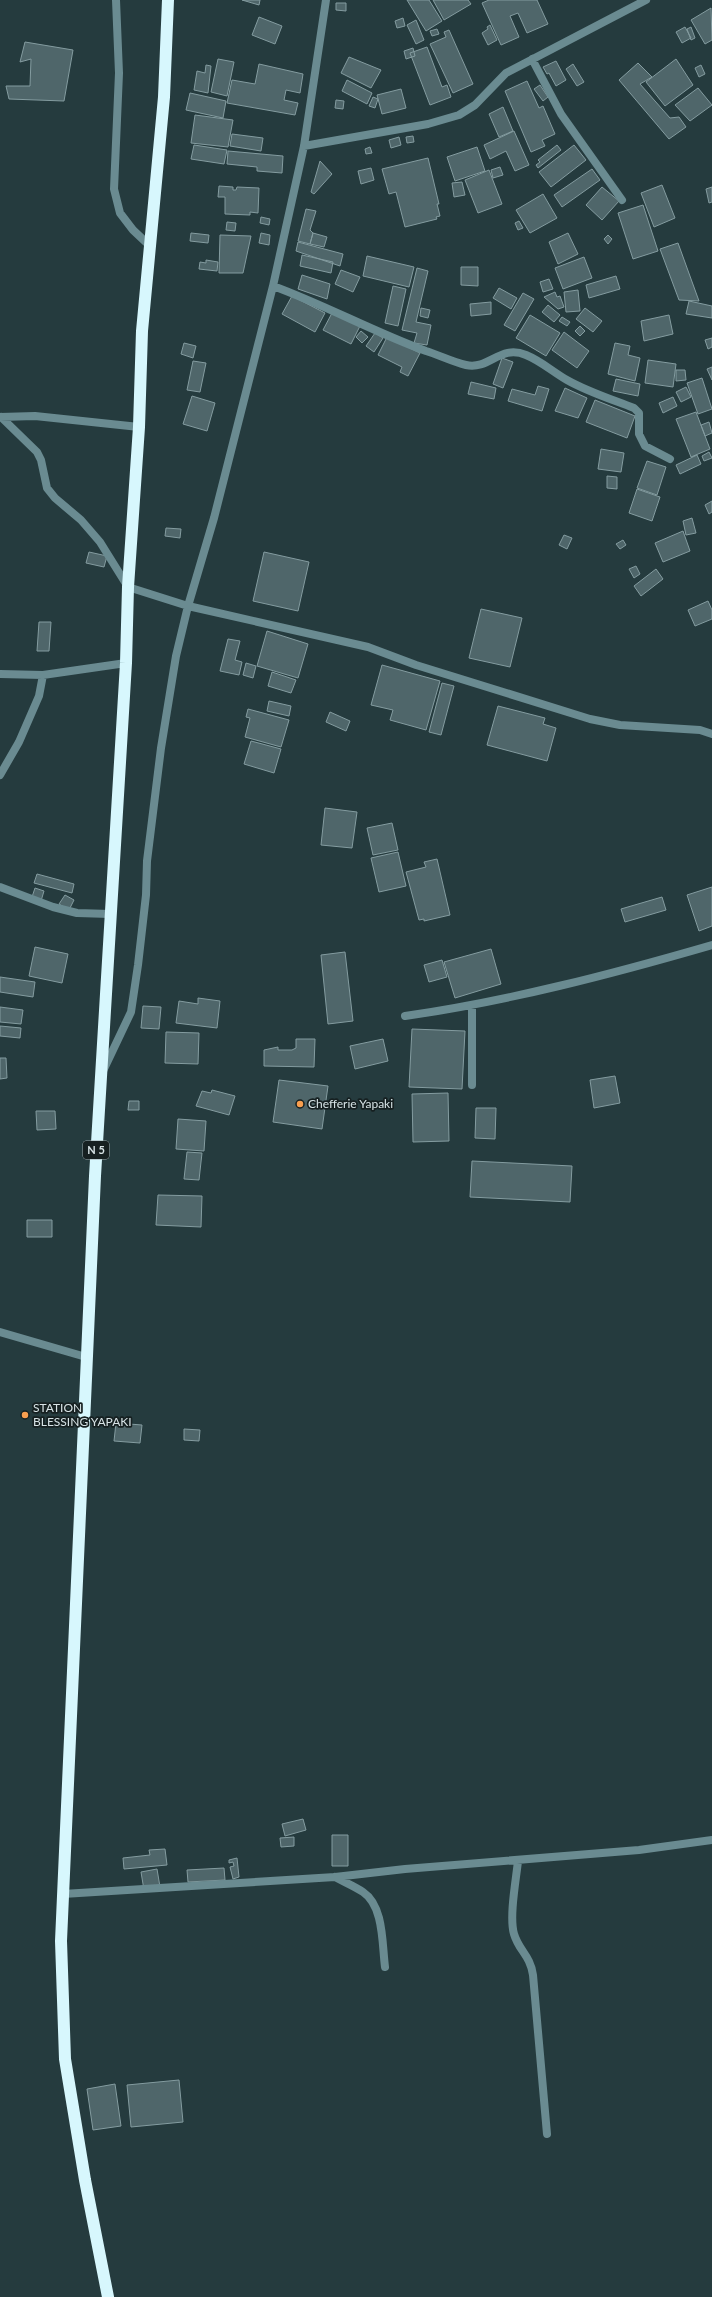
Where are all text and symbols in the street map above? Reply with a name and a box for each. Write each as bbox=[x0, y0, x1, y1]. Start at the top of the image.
place label: Chefferie Yapaki bbox=[308, 1096, 393, 1111]
marker: Chefferie Yapaki bbox=[295, 1099, 305, 1109]
road number: N 5 bbox=[83, 1141, 109, 1159]
place label: STATION BLESSING YAPAKI bbox=[33, 1400, 132, 1429]
marker: STATION BLESSING YAPAKI bbox=[20, 1410, 30, 1420]

